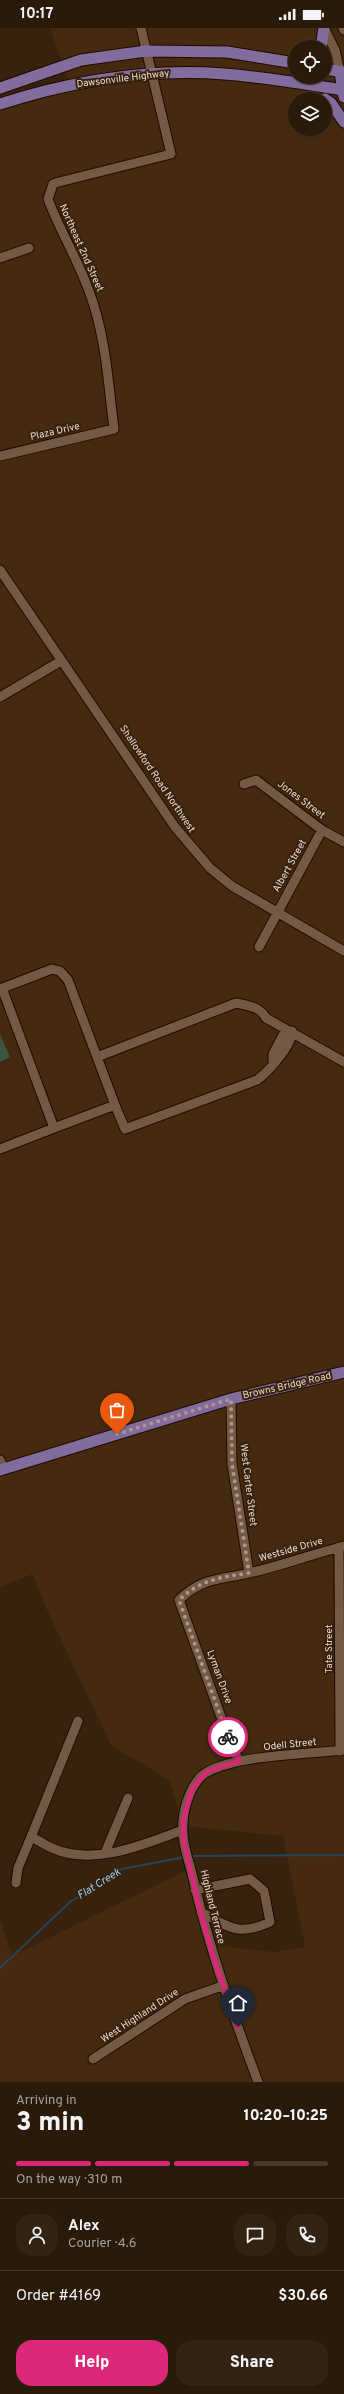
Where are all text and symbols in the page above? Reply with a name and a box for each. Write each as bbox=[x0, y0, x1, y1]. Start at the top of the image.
text: 10:17 bbox=[20, 5, 54, 24]
map controls bbox=[288, 40, 332, 136]
button: locate bbox=[288, 40, 332, 84]
street label: Dawsonville Highway bbox=[76, 67, 170, 91]
button: layers bbox=[288, 92, 332, 136]
street label: Northeast 2nd Street bbox=[56, 202, 106, 294]
street label: Plaza Drive bbox=[29, 420, 81, 444]
street label: Shallowford Road Northwest bbox=[116, 723, 198, 835]
street label: Jones Street bbox=[274, 778, 328, 822]
street label: Albert Street bbox=[270, 837, 310, 895]
street label: Browns Bridge Road bbox=[241, 1369, 333, 1403]
pin bbox=[100, 1393, 134, 1434]
icon: bag bbox=[106, 1399, 128, 1421]
street label: West Carter Street bbox=[236, 1443, 260, 1527]
street label: Westside Drive bbox=[257, 1535, 325, 1565]
street label: Tate Street bbox=[323, 1624, 336, 1674]
street label: Lyman Drive bbox=[203, 1648, 235, 1706]
courier bbox=[208, 1717, 248, 1757]
icon: bike bbox=[217, 1726, 239, 1748]
street label: Odell Street bbox=[263, 1736, 317, 1754]
water label: Flat Creek bbox=[75, 1865, 124, 1903]
street label: Highland Terrace bbox=[197, 1869, 227, 1945]
street label: West Highland Drive bbox=[99, 1986, 181, 2046]
pin bbox=[221, 1986, 255, 2027]
icon: home bbox=[227, 1992, 249, 2014]
text: Arriving in bbox=[16, 2093, 77, 2109]
text: 3 min bbox=[16, 2107, 84, 2140]
text: 10:20–10:25 bbox=[244, 2107, 328, 2126]
text: On the way · 310 m bbox=[16, 2172, 122, 2188]
button: person bbox=[16, 2214, 58, 2256]
button: chat bbox=[234, 2214, 276, 2256]
button: phone bbox=[286, 2214, 328, 2256]
text: Alex bbox=[68, 2217, 100, 2236]
text: Courier · 4.6 bbox=[68, 2236, 136, 2252]
text: Order #4169 bbox=[16, 2287, 101, 2306]
text: $30.66 bbox=[278, 2287, 328, 2306]
button: Help bbox=[16, 2340, 168, 2386]
button: Share bbox=[176, 2340, 328, 2386]

